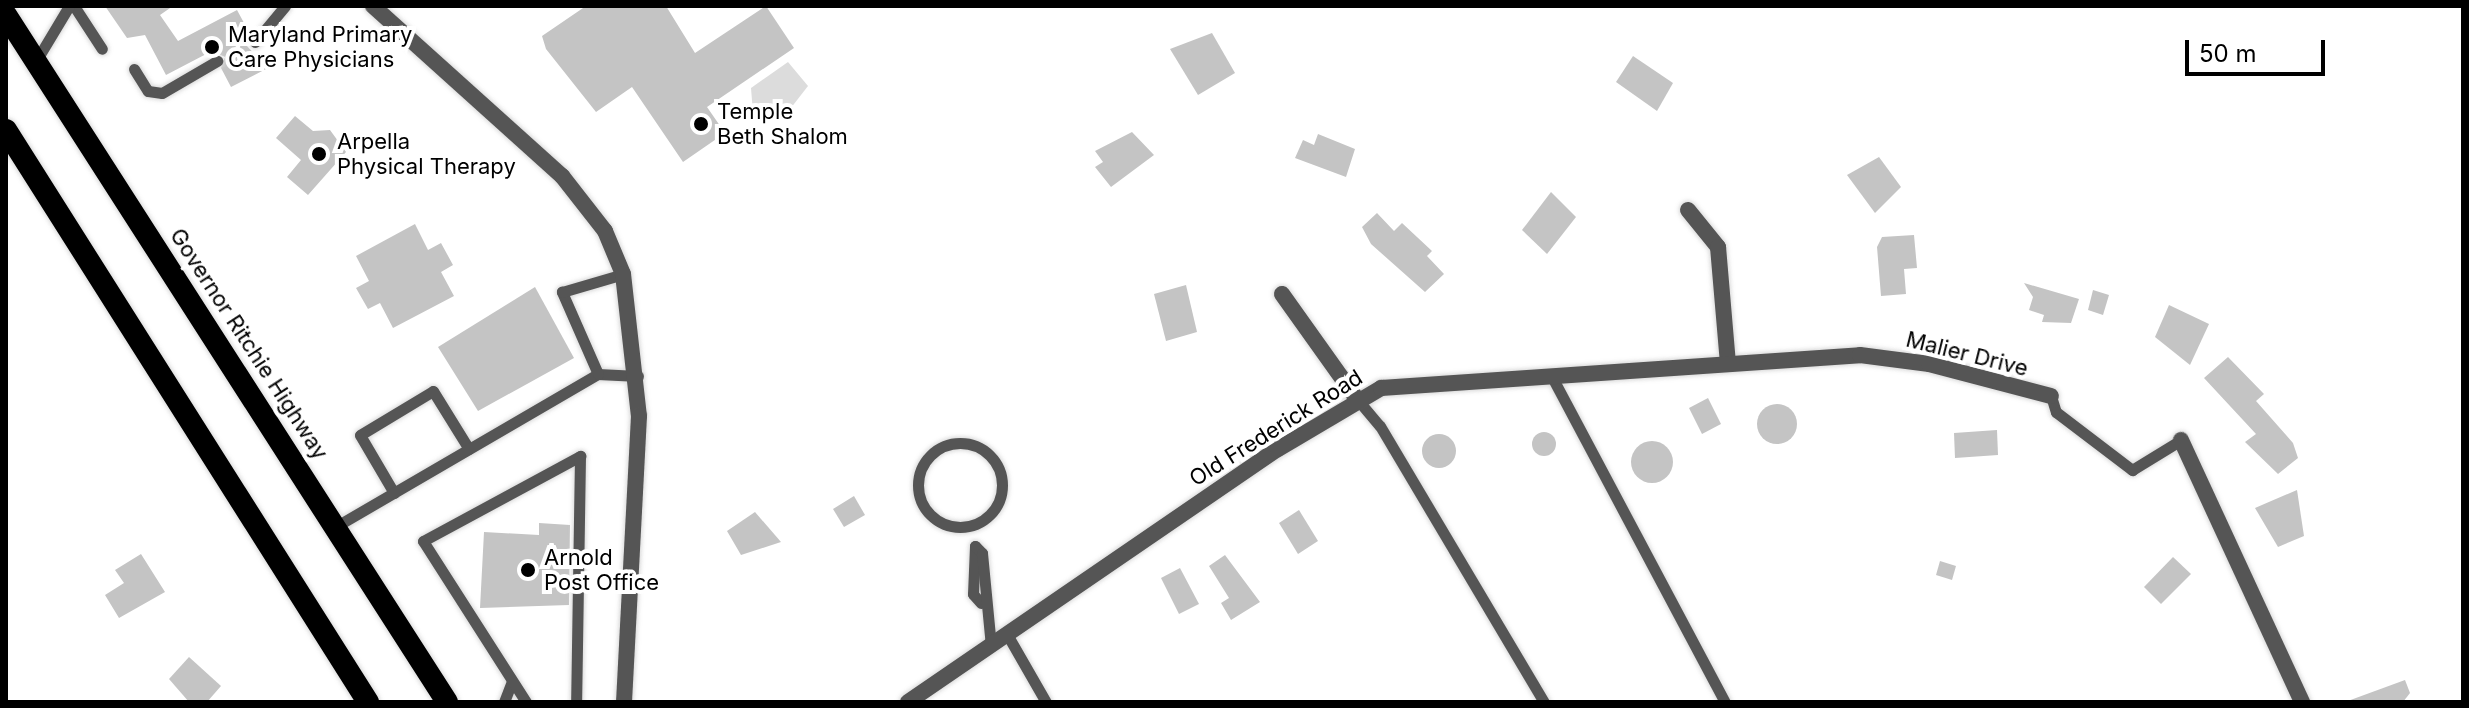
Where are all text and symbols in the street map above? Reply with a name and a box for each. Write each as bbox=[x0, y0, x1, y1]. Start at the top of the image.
place label: Maryland Primary Care Physicians bbox=[228, 21, 412, 72]
scale bar bbox=[2189, 24, 2329, 74]
marker: Maryland Primary Care Physicians bbox=[203, 38, 221, 56]
text: 50 m bbox=[2199, 39, 2257, 68]
place label: Temple Beth Shalom bbox=[717, 98, 848, 150]
marker: Temple Beth Shalom bbox=[692, 115, 710, 133]
place label: Arpella Physical Therapy bbox=[337, 128, 516, 180]
marker: Arpella Physical Therapy bbox=[308, 143, 330, 165]
street label: Governor Ritchie Highway bbox=[164, 224, 334, 464]
street label: Malier Drive bbox=[1903, 326, 2031, 382]
street label: Old Frederick Road bbox=[1185, 364, 1367, 492]
place label: Arnold Post Office bbox=[544, 544, 659, 596]
marker: Arnold Post Office bbox=[519, 561, 537, 579]

